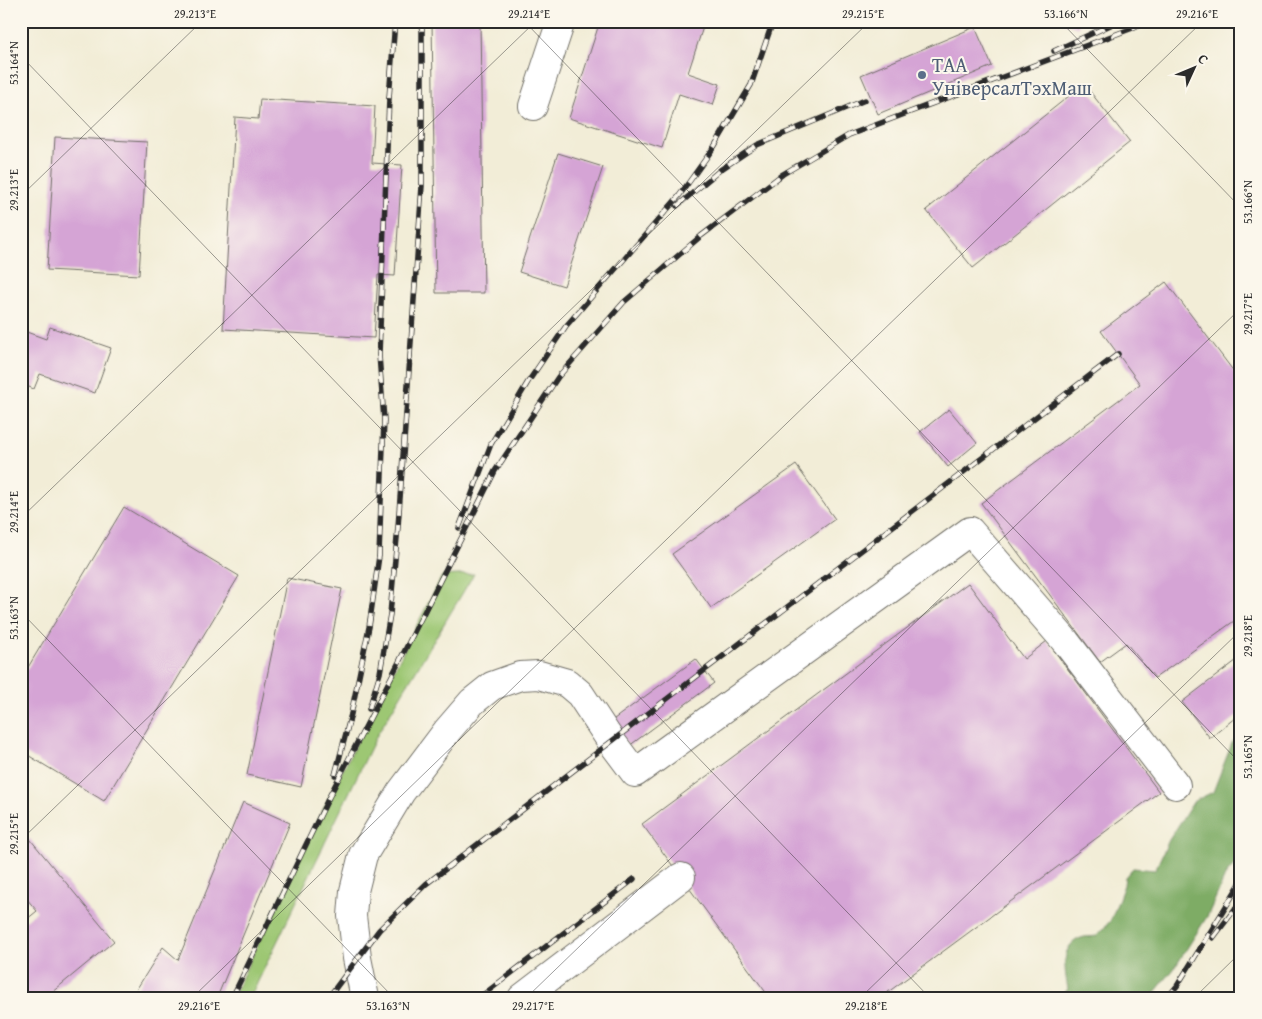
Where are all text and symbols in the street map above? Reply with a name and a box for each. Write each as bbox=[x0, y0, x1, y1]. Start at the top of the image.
text: 29.213°E bbox=[174, 5, 216, 22]
text: 29.214°E bbox=[508, 5, 550, 22]
text: 29.215°E bbox=[842, 5, 884, 22]
text: 53.166°N bbox=[1044, 5, 1088, 22]
text: 29.216°E bbox=[1176, 5, 1218, 22]
text: 53.164°N bbox=[5, 41, 22, 85]
north arrow bbox=[1170, 42, 1220, 92]
text: С bbox=[1193, 49, 1213, 69]
place label: ТАА УніверсалТэхМаш bbox=[932, 50, 1092, 102]
marker: ТАА УніверсалТэхМаш bbox=[916, 69, 928, 81]
text: 29.213°E bbox=[5, 169, 22, 211]
text: 53.166°N bbox=[1239, 180, 1256, 224]
text: 29.217°E bbox=[1239, 293, 1256, 335]
text: 29.214°E bbox=[5, 491, 22, 533]
text: 53.163°N bbox=[5, 596, 22, 640]
text: 29.218°E bbox=[1239, 615, 1256, 657]
text: 53.165°N bbox=[1239, 735, 1256, 779]
text: 29.215°E bbox=[5, 813, 22, 855]
text: 29.216°E bbox=[178, 997, 220, 1014]
text: 53.163°N bbox=[366, 997, 410, 1014]
text: 29.217°E bbox=[512, 997, 554, 1014]
text: 29.218°E bbox=[845, 997, 887, 1014]

